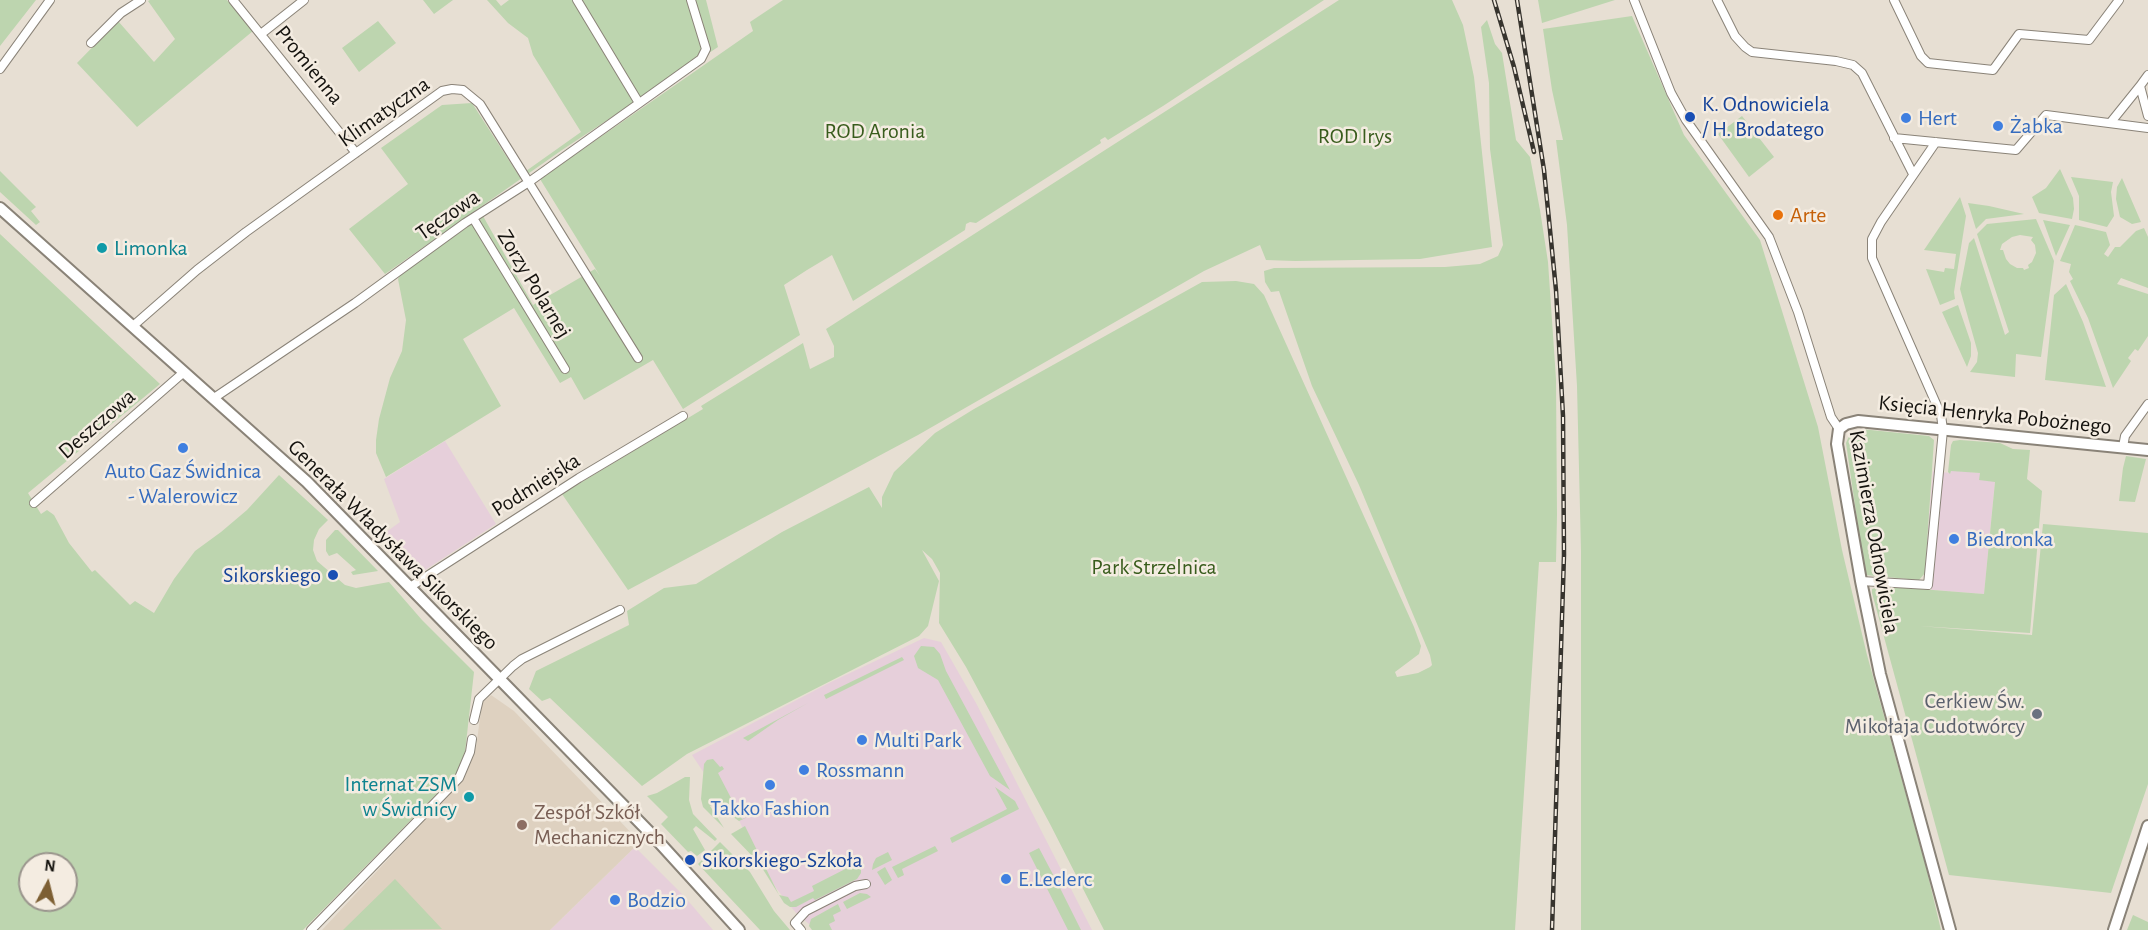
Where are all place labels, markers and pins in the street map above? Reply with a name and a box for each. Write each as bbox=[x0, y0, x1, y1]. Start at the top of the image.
place label: K. Odnowiciela / H. Brodatego bbox=[1702, 91, 1830, 142]
place label: Hert bbox=[1918, 105, 1957, 131]
marker: K. Odnowiciela / H. Brodatego bbox=[1683, 110, 1697, 124]
marker: Hert bbox=[1899, 111, 1913, 125]
place label: Żabka bbox=[2010, 113, 2063, 139]
marker: Żabka bbox=[1991, 119, 2005, 133]
place label: Arte bbox=[1790, 202, 1826, 228]
marker: Arte bbox=[1771, 208, 1785, 222]
place label: Limonka bbox=[114, 235, 188, 261]
marker: Limonka bbox=[95, 241, 109, 255]
marker: Auto Gaz Świdnica - Walerowicz bbox=[176, 441, 190, 455]
place label: Auto Gaz Świdnica - Walerowicz bbox=[104, 458, 262, 510]
place label: Biedronka bbox=[1966, 526, 2053, 552]
marker: Biedronka bbox=[1947, 532, 1961, 546]
place label: Sikorskiego bbox=[223, 562, 321, 588]
marker: Sikorskiego bbox=[326, 568, 340, 582]
place label: Cerkiew Św. Mikołaja Cudotwórcy bbox=[1845, 688, 2025, 740]
marker: Cerkiew Św. Mikołaja Cudotwórcy bbox=[2030, 707, 2044, 721]
place label: Multi Park bbox=[874, 727, 962, 753]
marker: Multi Park bbox=[855, 733, 869, 747]
place label: Rossmann bbox=[816, 757, 905, 783]
marker: Rossmann bbox=[797, 763, 811, 777]
place label: Internat ZSM w Świdnicy bbox=[344, 771, 457, 822]
marker: Takko Fashion bbox=[763, 778, 777, 792]
marker: Internat ZSM w Świdnicy bbox=[462, 790, 476, 804]
place label: Takko Fashion bbox=[710, 795, 830, 821]
place label: Zespół Szkół Mechanicznych bbox=[534, 799, 665, 850]
marker: Zespół Szkół Mechanicznych bbox=[515, 818, 529, 832]
place label: Sikorskiego-Szkoła bbox=[702, 847, 863, 873]
marker: Sikorskiego-Szkoła bbox=[683, 853, 697, 867]
place label: E.Leclerc bbox=[1018, 866, 1092, 892]
marker: E.Leclerc bbox=[999, 872, 1013, 886]
place label: Bodzio bbox=[627, 887, 686, 913]
marker: Bodzio bbox=[608, 893, 622, 907]

